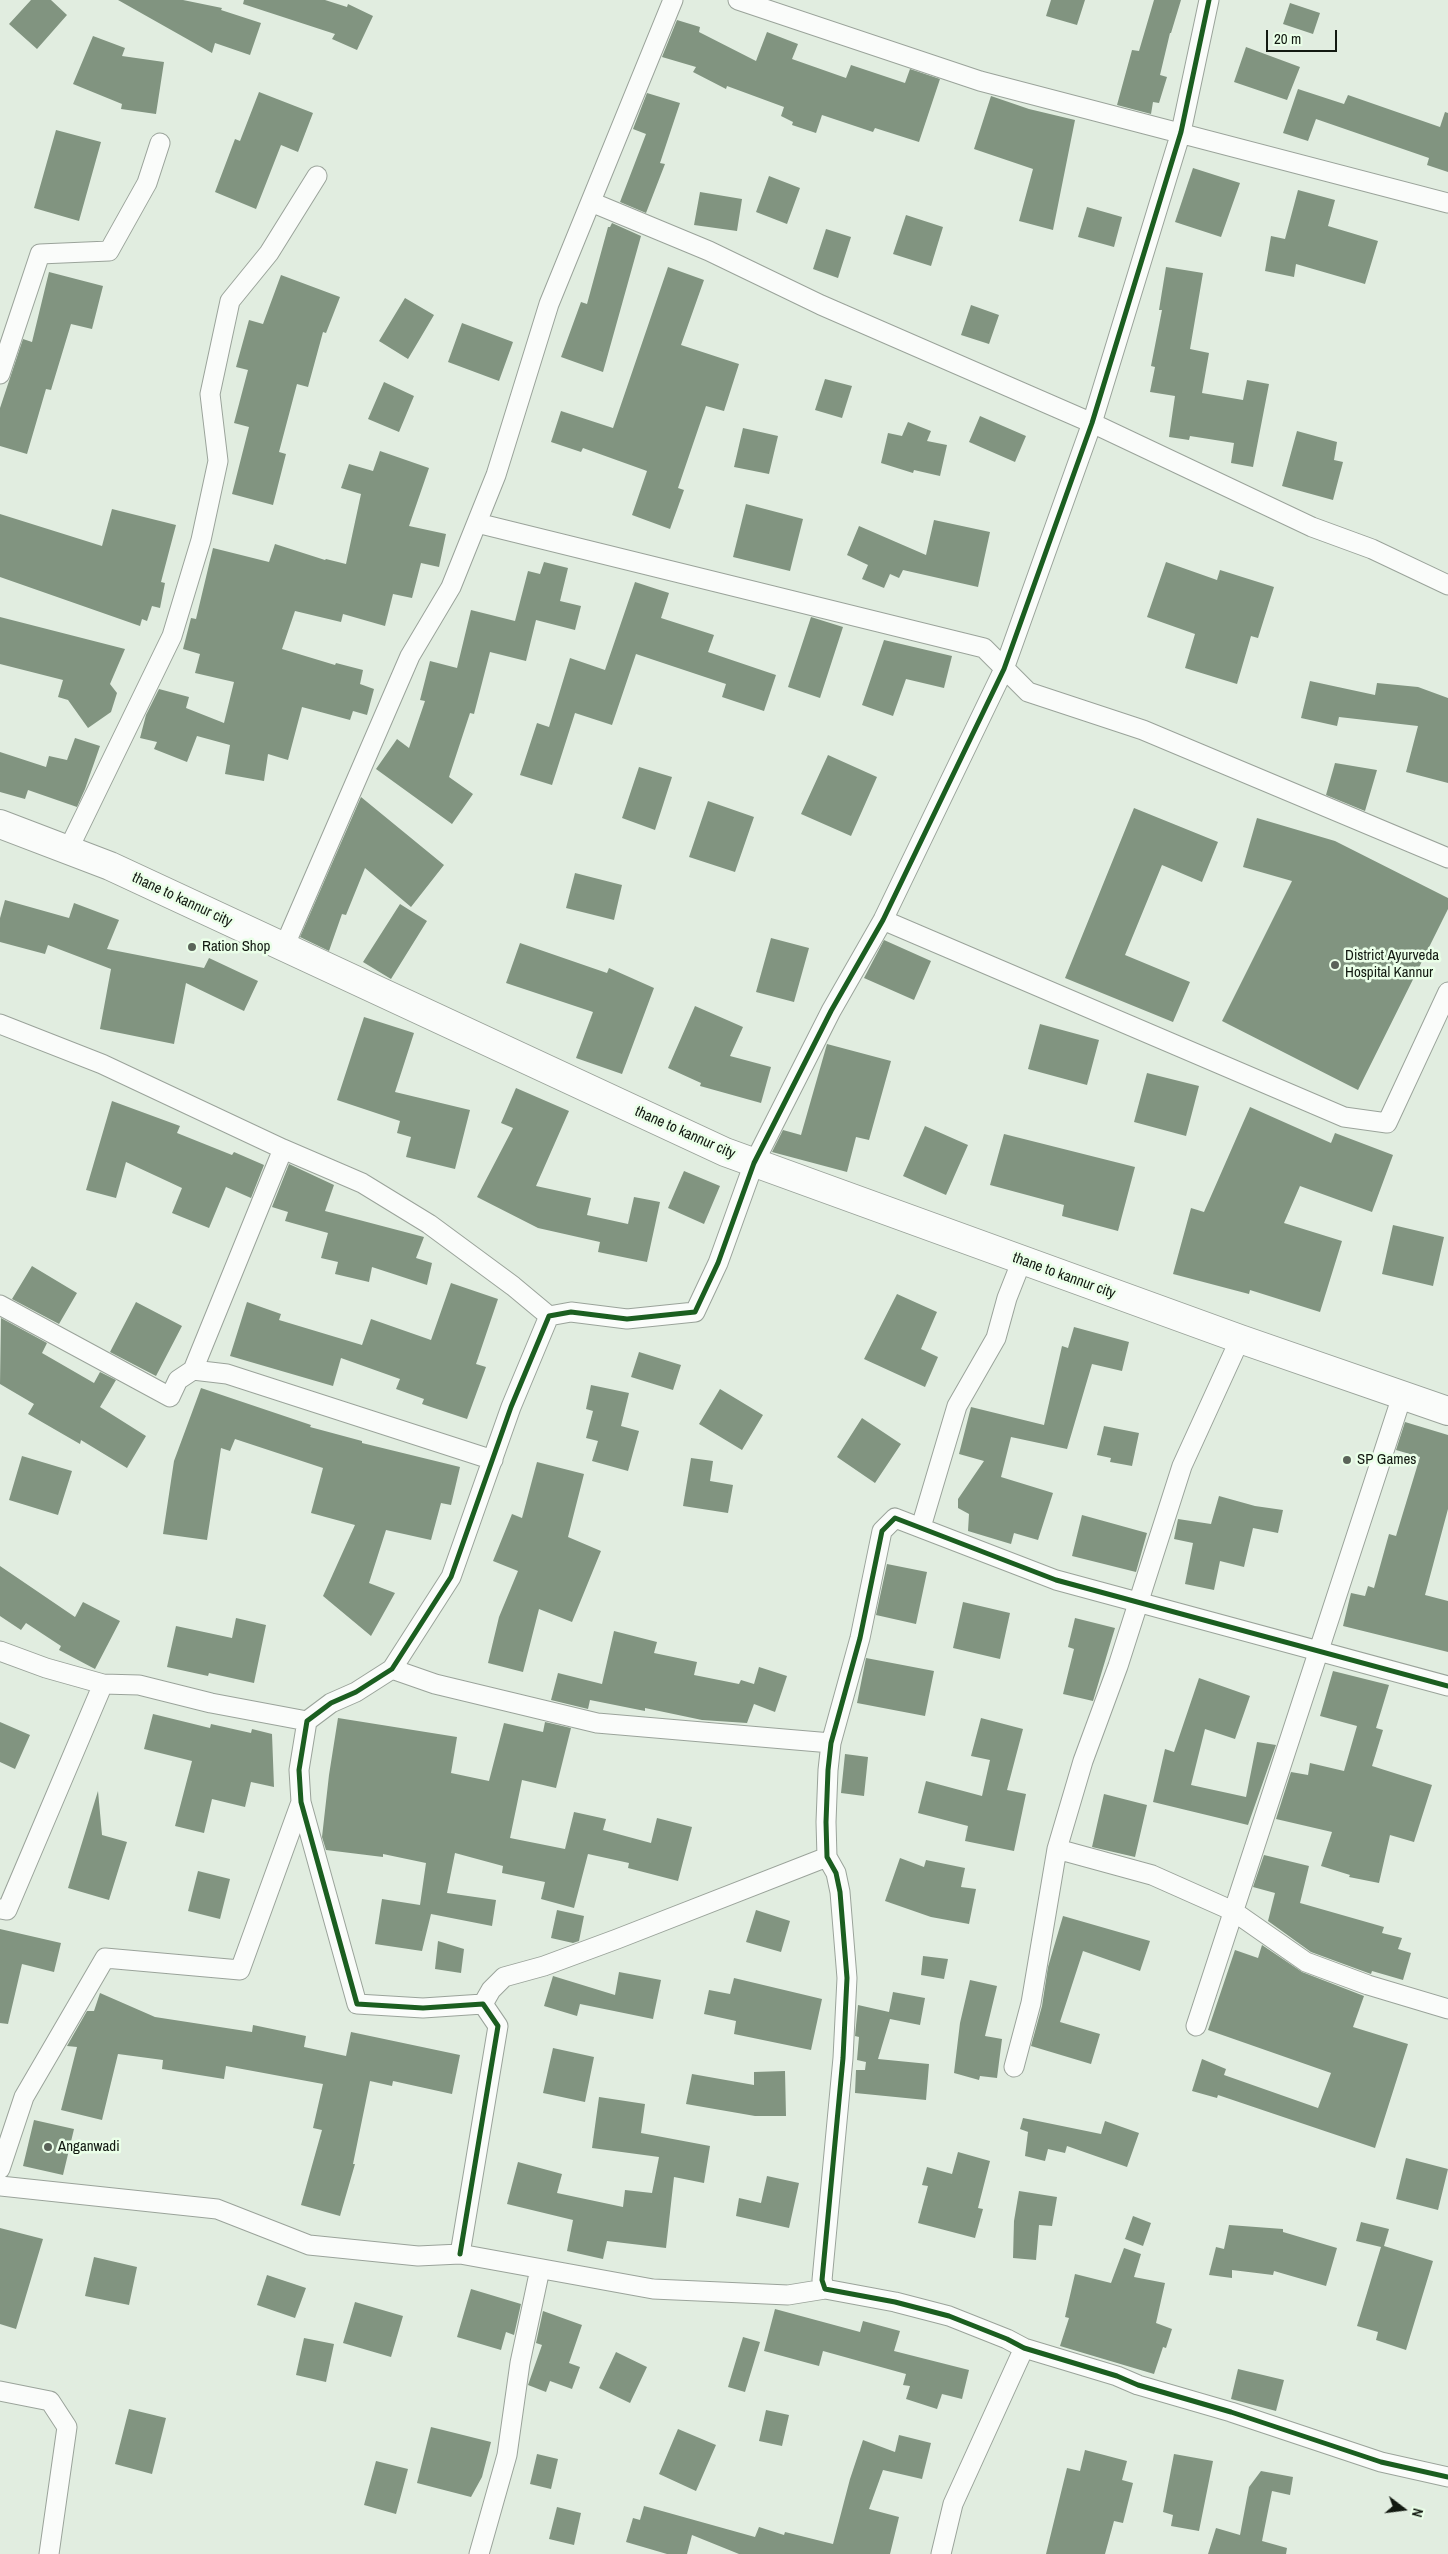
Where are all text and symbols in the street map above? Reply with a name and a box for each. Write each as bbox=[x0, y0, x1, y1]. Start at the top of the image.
scale bar bbox=[1268, 20, 1339, 52]
text: 20 m bbox=[1274, 28, 1301, 49]
street label: thane to kannur city bbox=[129, 869, 235, 931]
place label: Ration Shop bbox=[202, 938, 270, 956]
marker: Ration Shop bbox=[186, 941, 198, 953]
place label: District Ayurveda Hospital Kannur bbox=[1345, 947, 1439, 982]
marker: District Ayurveda Hospital Kannur bbox=[1329, 959, 1341, 971]
street label: thane to kannur city bbox=[632, 1103, 738, 1163]
street label: thane to kannur city bbox=[1010, 1249, 1118, 1303]
place label: SP Games bbox=[1357, 1451, 1416, 1469]
marker: SP Games bbox=[1341, 1454, 1353, 1466]
place label: Anganwadi bbox=[58, 2138, 120, 2156]
marker: Anganwadi bbox=[42, 2141, 54, 2153]
north arrow bbox=[1378, 2484, 1428, 2534]
text: N bbox=[1408, 2507, 1427, 2519]

